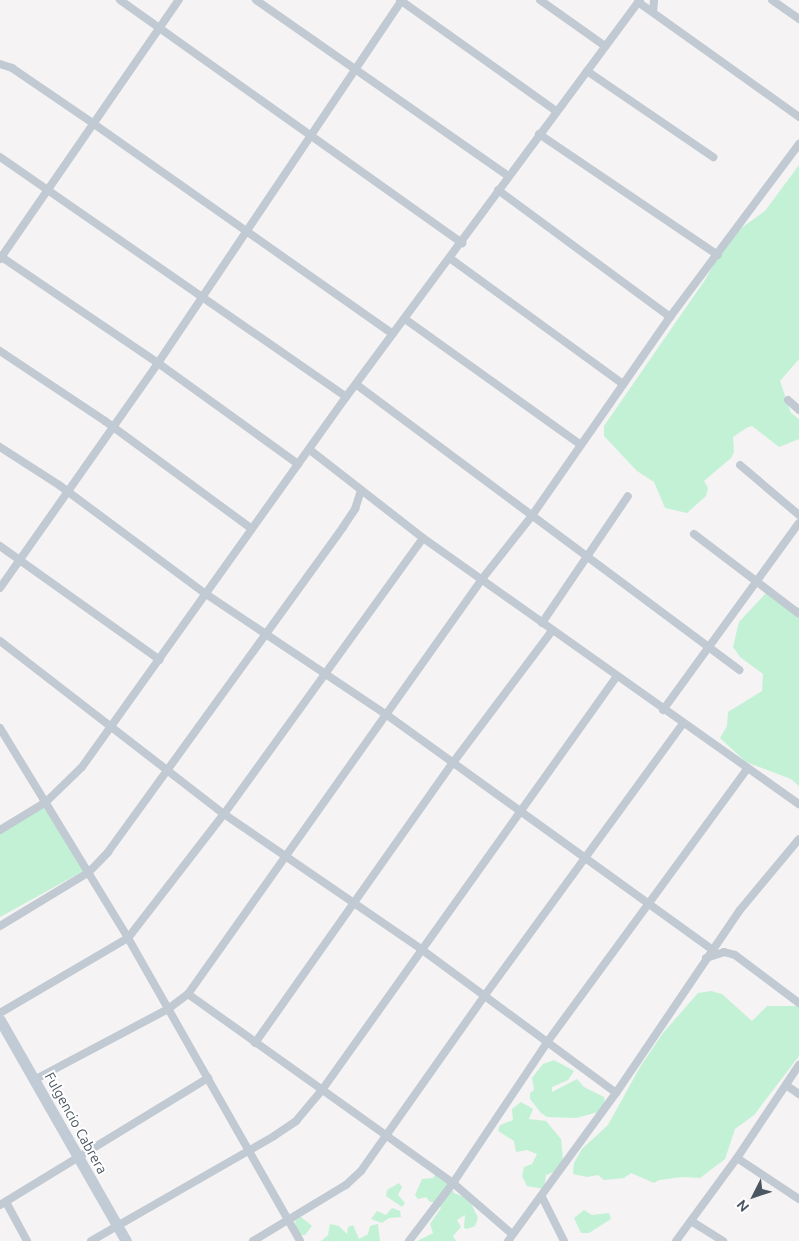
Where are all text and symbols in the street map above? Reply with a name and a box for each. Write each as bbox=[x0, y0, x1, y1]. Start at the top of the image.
street label: Fulgencio Cabrera bbox=[41, 1069, 111, 1177]
north arrow bbox=[729, 1171, 779, 1221]
text: N bbox=[733, 1197, 752, 1215]

